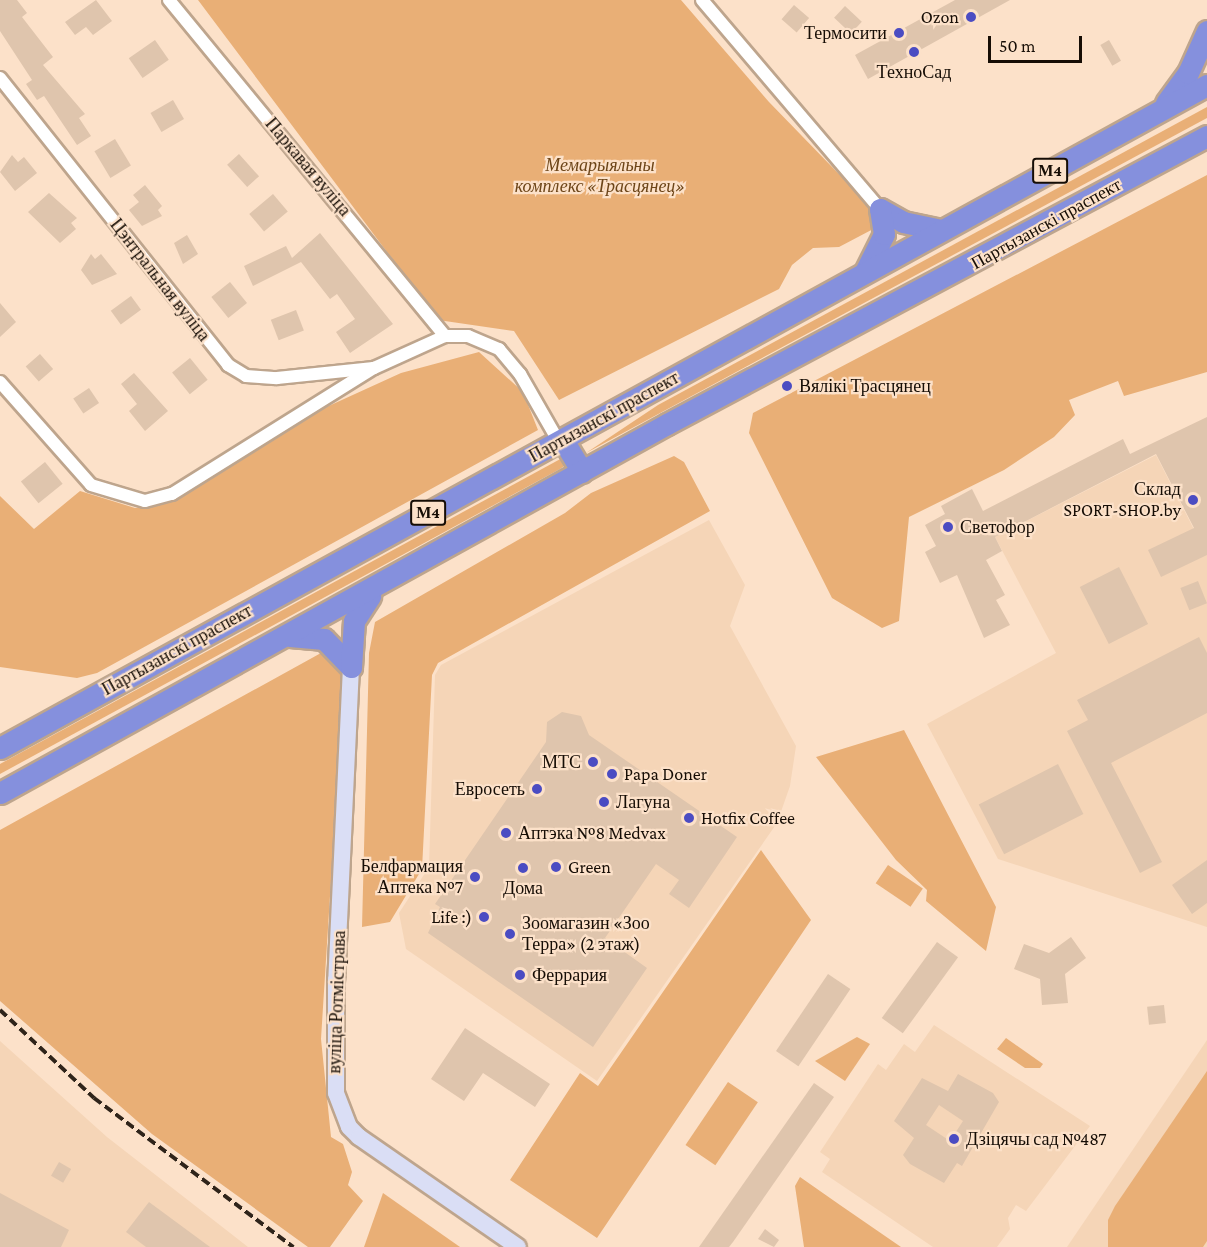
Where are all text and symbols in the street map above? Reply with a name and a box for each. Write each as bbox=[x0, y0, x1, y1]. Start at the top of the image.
place label: Ozon bbox=[921, 6, 959, 28]
marker: Ozon bbox=[964, 10, 978, 24]
place label: Термосити bbox=[804, 22, 887, 44]
scale bar bbox=[991, 24, 1086, 62]
marker: Термосити bbox=[892, 26, 906, 40]
text: 50 m bbox=[999, 36, 1036, 56]
marker: ТехноСад bbox=[907, 45, 921, 59]
place label: ТехноСад bbox=[877, 61, 951, 83]
street label: Паркавая вуліца bbox=[260, 113, 356, 221]
park label: Мемарыяльны комплекс «Трасцянец» bbox=[515, 155, 685, 198]
road number: М4 bbox=[1032, 158, 1068, 184]
street label: Партызанскі праспект bbox=[967, 174, 1125, 274]
street label: Цэнтральная вуліца bbox=[105, 214, 215, 346]
street label: Партызанскі праспект bbox=[525, 367, 683, 467]
place label: Вялікі Трасцянец bbox=[799, 375, 931, 397]
marker: Вялікі Трасцянец bbox=[780, 379, 794, 393]
place label: Склад SPORT-SHOP.by bbox=[1063, 479, 1181, 522]
marker: Склад SPORT-SHOP.by bbox=[1186, 493, 1200, 507]
road number: М4 bbox=[410, 500, 446, 526]
place label: Светофор bbox=[960, 516, 1035, 538]
marker: Светофор bbox=[941, 520, 955, 534]
street label: Партызанскі праспект bbox=[98, 600, 256, 700]
place label: МТС bbox=[542, 751, 581, 773]
marker: МТС bbox=[586, 755, 600, 769]
place label: Papa Doner bbox=[624, 763, 707, 785]
marker: Papa Doner bbox=[605, 767, 619, 781]
place label: Евросеть bbox=[455, 778, 525, 800]
marker: Евросеть bbox=[530, 782, 544, 796]
place label: Лагуна bbox=[616, 791, 670, 813]
marker: Лагуна bbox=[597, 795, 611, 809]
place label: Hotfix Coffee bbox=[701, 807, 795, 829]
marker: Hotfix Coffee bbox=[682, 811, 696, 825]
place label: Аптэка №8 Medvax bbox=[518, 822, 666, 844]
marker: Аптэка №8 Medvax bbox=[499, 826, 513, 840]
place label: Белфармация Аптека №7 bbox=[361, 856, 463, 898]
place label: Green bbox=[568, 856, 611, 878]
marker: Green bbox=[549, 860, 563, 874]
marker: Дома bbox=[516, 861, 530, 875]
marker: Белфармация Аптека №7 bbox=[468, 870, 482, 884]
place label: Дома bbox=[503, 877, 543, 899]
place label: Life :) bbox=[431, 906, 472, 928]
marker: Life :) bbox=[477, 910, 491, 924]
place label: Зоомагазин «Зоо Терра» (2 этаж) bbox=[522, 913, 650, 956]
marker: Зоомагазин «Зоо Терра» (2 этаж) bbox=[503, 927, 517, 941]
street label: вуліца Ротмістрава bbox=[324, 930, 350, 1074]
place label: Феррария bbox=[532, 964, 607, 986]
marker: Феррария bbox=[513, 968, 527, 982]
place label: Дзіцячы сад №487 bbox=[966, 1128, 1106, 1150]
marker: Дзіцячы сад №487 bbox=[947, 1132, 961, 1146]

